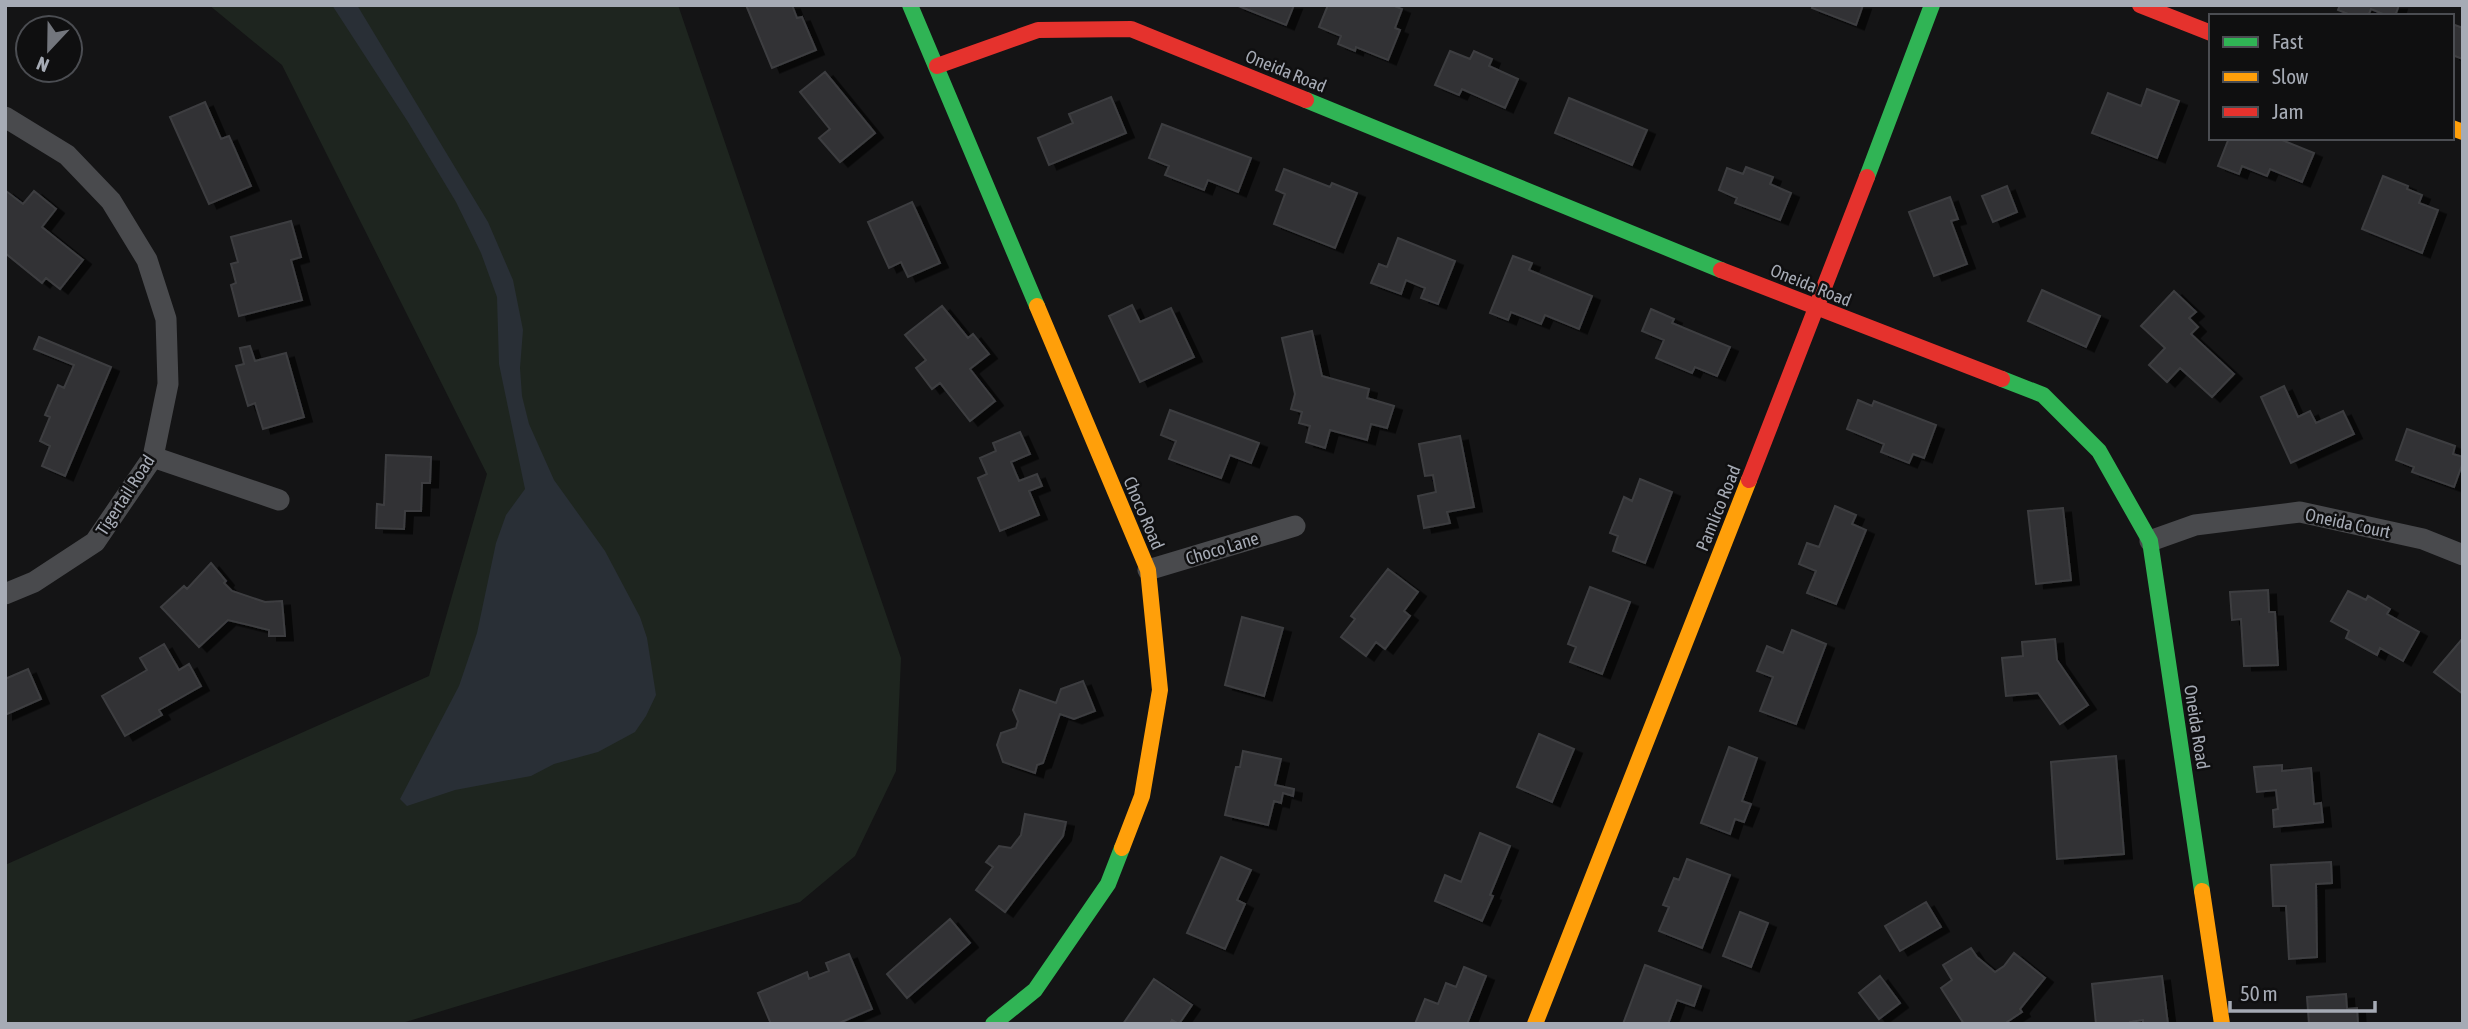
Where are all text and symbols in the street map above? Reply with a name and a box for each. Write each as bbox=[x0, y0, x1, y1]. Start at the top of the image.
north arrow bbox=[14, 14, 84, 84]
legend bbox=[2209, 14, 2454, 140]
text: Fast bbox=[2272, 29, 2303, 53]
street label: Oneida Road bbox=[1243, 45, 1329, 97]
text: N bbox=[33, 52, 52, 77]
text: Slow bbox=[2272, 64, 2309, 88]
text: Jam bbox=[2272, 99, 2304, 123]
street label: Oneida Road bbox=[1768, 259, 1854, 311]
street label: Tigertail Road bbox=[91, 451, 159, 539]
street label: Pamlico Road bbox=[1691, 462, 1745, 554]
street label: Choco Road bbox=[1119, 473, 1169, 553]
street label: Oneida Court bbox=[2304, 504, 2392, 542]
street label: Choco Lane bbox=[1183, 527, 1261, 569]
street label: Oneida Road bbox=[2180, 683, 2214, 771]
scale bar bbox=[2230, 970, 2375, 1014]
text: 50 m bbox=[2240, 981, 2278, 1005]

